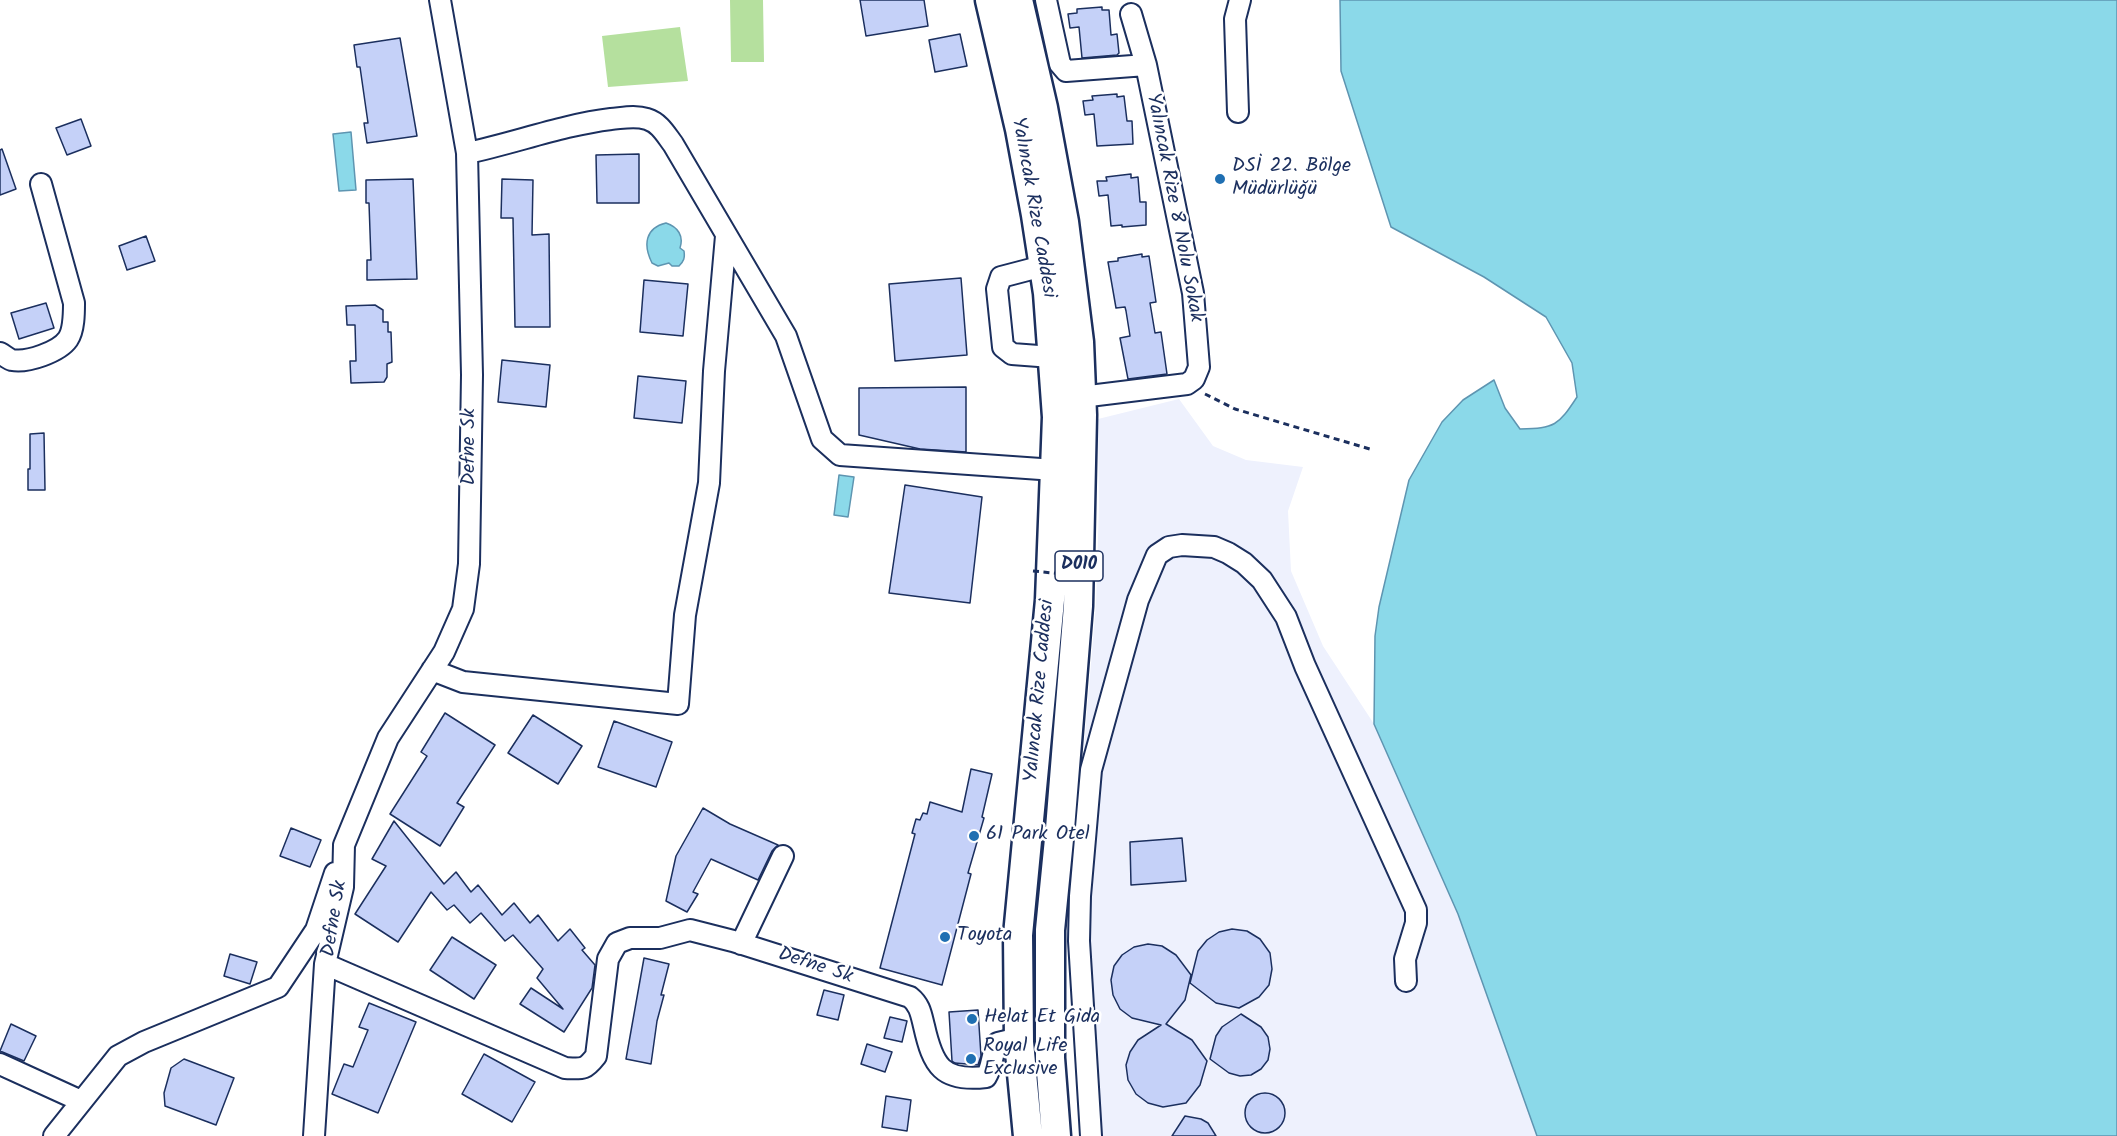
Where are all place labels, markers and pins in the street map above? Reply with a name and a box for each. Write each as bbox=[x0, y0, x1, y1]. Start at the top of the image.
place label: DSİ 22. Bölge Müdürlüğü bbox=[1232, 156, 1351, 203]
marker: DSİ 22. Bölge Müdürlüğü bbox=[1213, 172, 1227, 186]
place label: 61 Park Otel bbox=[986, 824, 1090, 848]
marker: 61 Park Otel bbox=[967, 829, 981, 843]
place label: Toyota bbox=[957, 925, 1012, 949]
marker: Toyota bbox=[938, 930, 952, 944]
place label: Helat Et Gida bbox=[984, 1007, 1100, 1031]
marker: Helat Et Gida bbox=[965, 1012, 979, 1026]
place label: Royal Life Exclusive bbox=[983, 1036, 1068, 1083]
marker: Royal Life Exclusive bbox=[964, 1052, 978, 1066]

